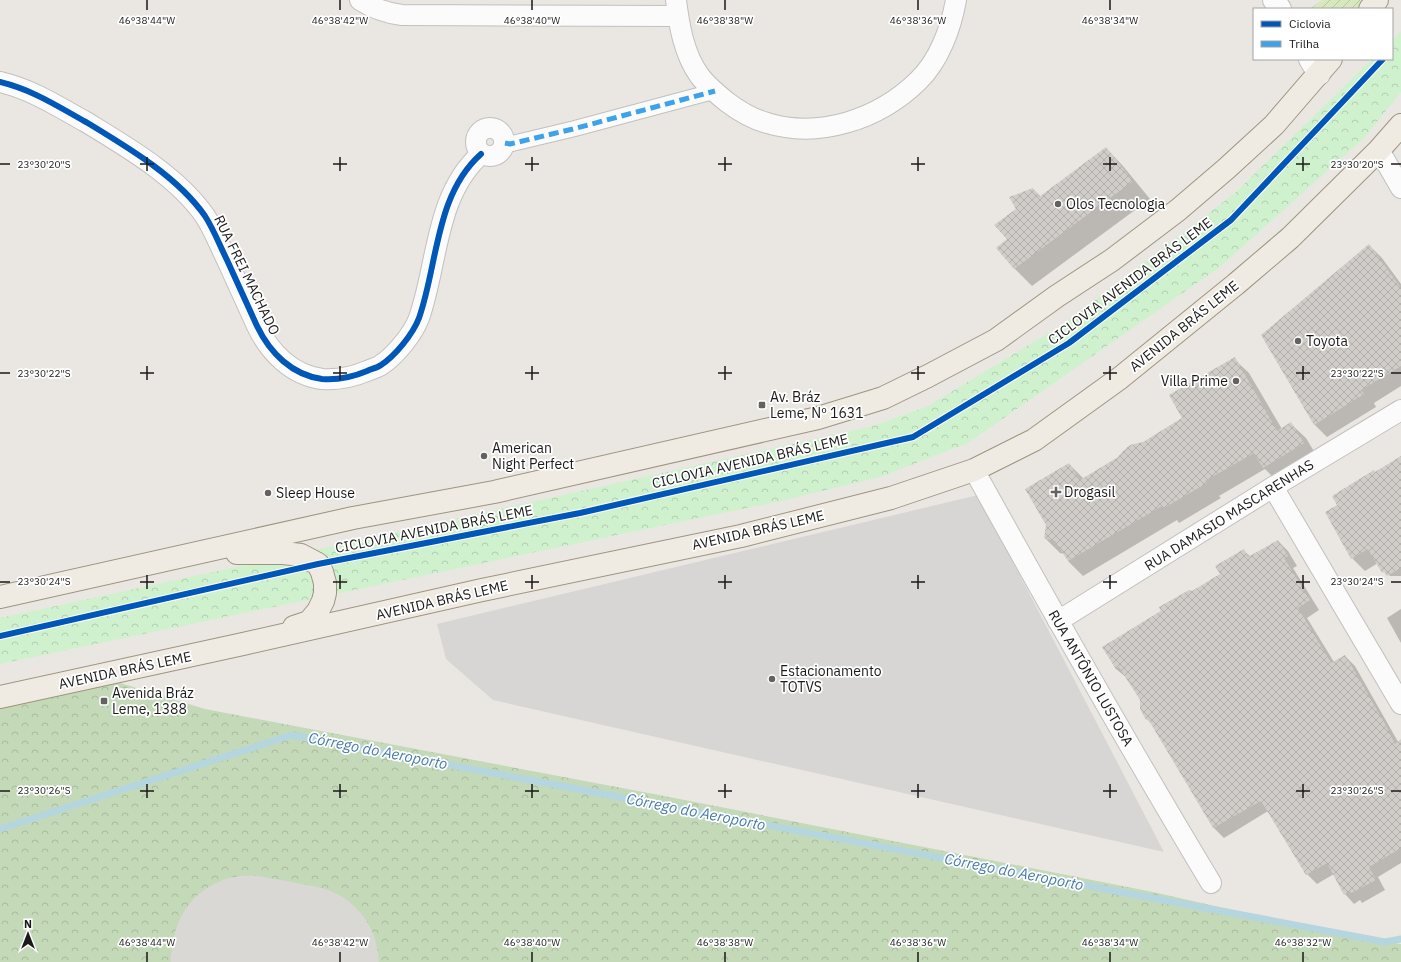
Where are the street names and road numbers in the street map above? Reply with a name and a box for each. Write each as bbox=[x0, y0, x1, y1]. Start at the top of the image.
street label: RUA FREI MACHADO bbox=[210, 212, 284, 338]
street label: CICLOVIA AVENIDA BRÁS LEME bbox=[1045, 214, 1215, 348]
street label: AVENIDA BRÁS LEME bbox=[1126, 277, 1242, 375]
street label: CICLOVIA AVENIDA BRÁS LEME bbox=[650, 429, 850, 492]
street label: RUA DAMASIO MASCARENHAS bbox=[1141, 455, 1317, 575]
street label: CICLOVIA AVENIDA BRÁS LEME bbox=[333, 500, 534, 557]
street label: AVENIDA BRÁS LEME bbox=[690, 505, 826, 554]
street label: AVENIDA BRÁS LEME bbox=[374, 575, 510, 624]
street label: RUA ANTÔNIO LUSTOSA bbox=[1045, 606, 1138, 749]
street label: AVENIDA BRÁS LEME bbox=[57, 646, 193, 693]

